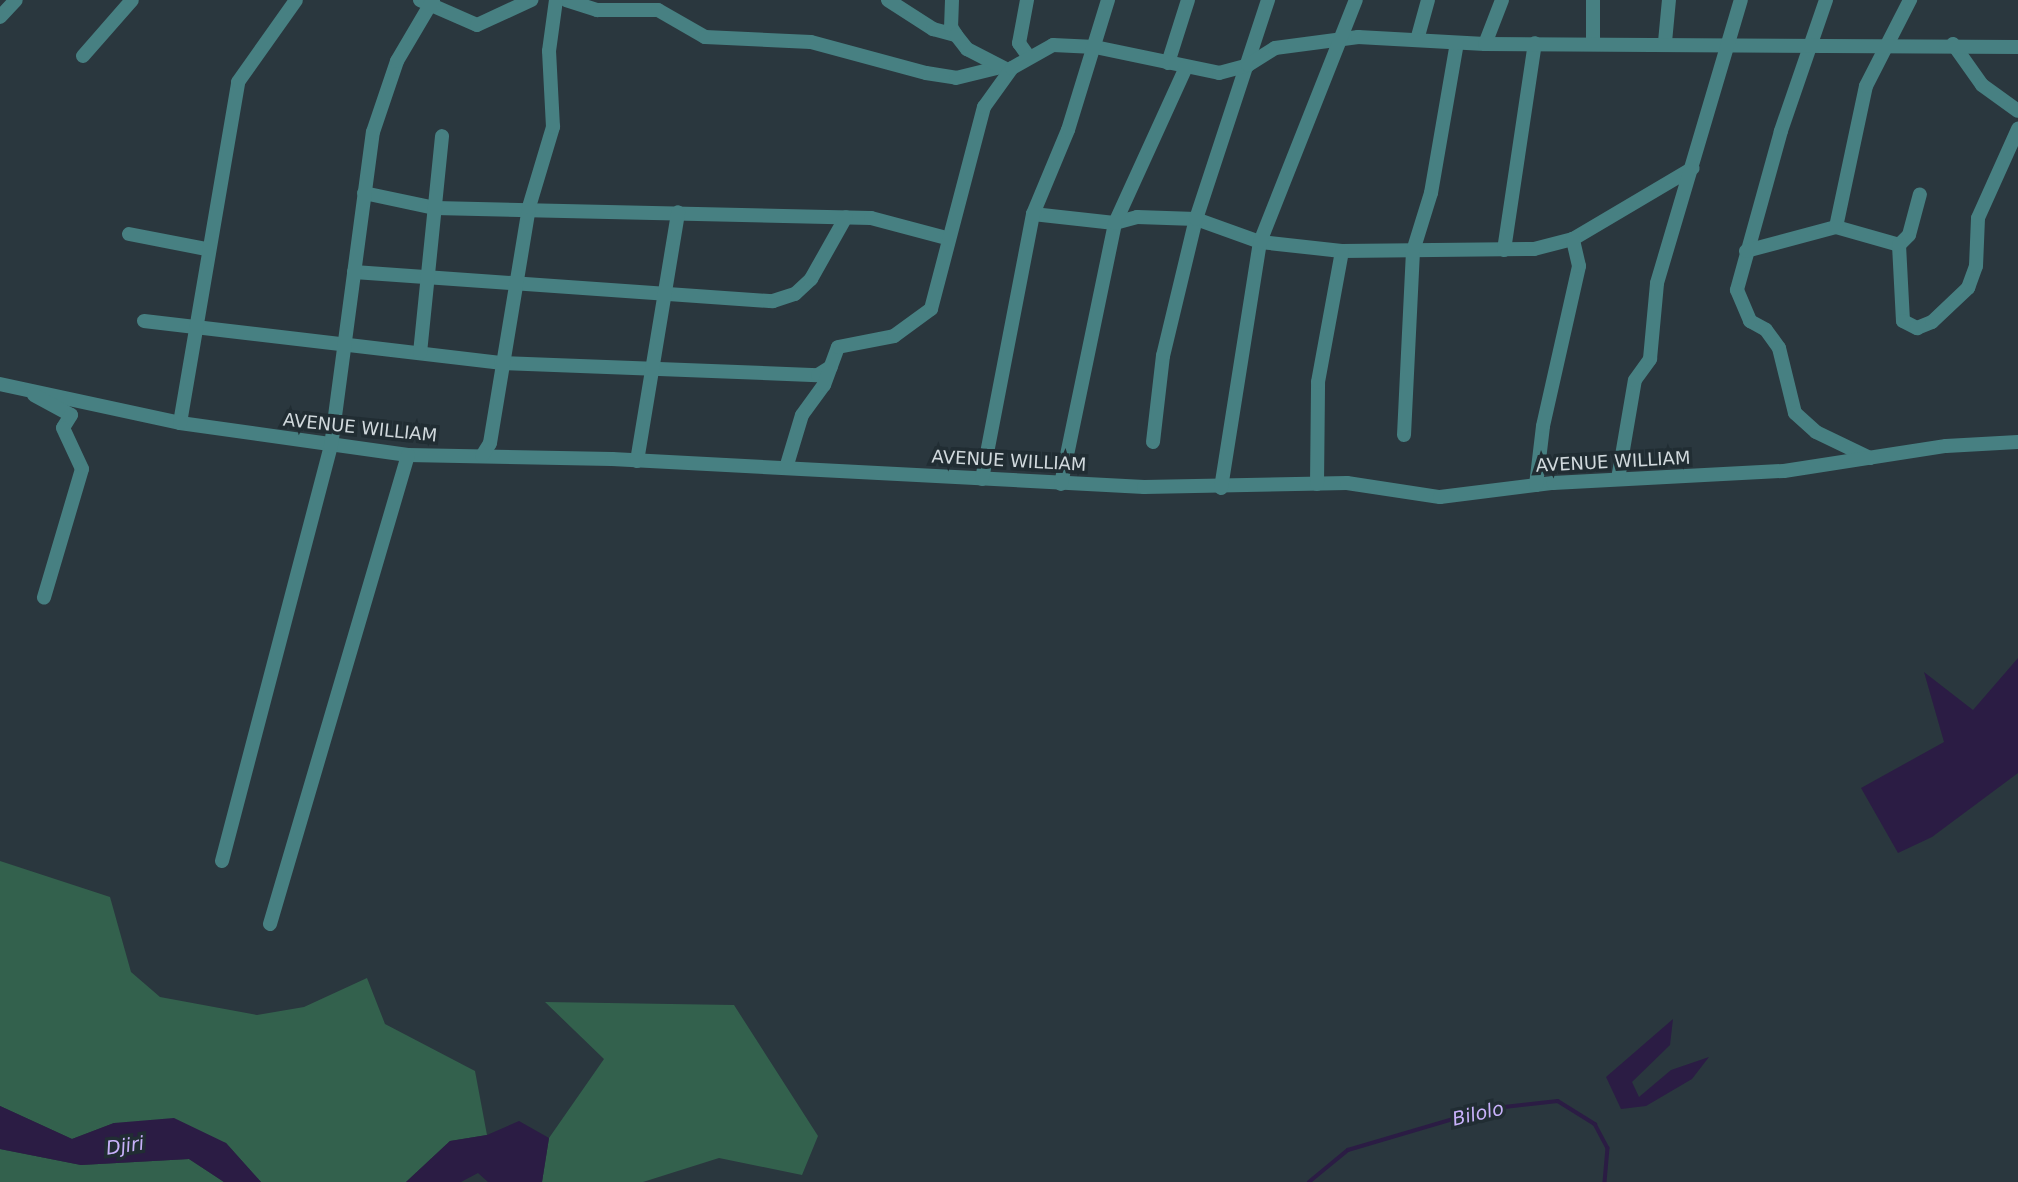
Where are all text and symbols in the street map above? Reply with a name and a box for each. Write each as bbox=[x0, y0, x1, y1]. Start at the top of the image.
street label: AVENUE WILLIAM bbox=[282, 409, 438, 447]
street label: AVENUE WILLIAM bbox=[931, 446, 1087, 476]
street label: AVENUE WILLIAM bbox=[1535, 447, 1691, 477]
water label: Bilolo bbox=[1450, 1097, 1506, 1131]
water label: Djiri bbox=[104, 1132, 146, 1160]

